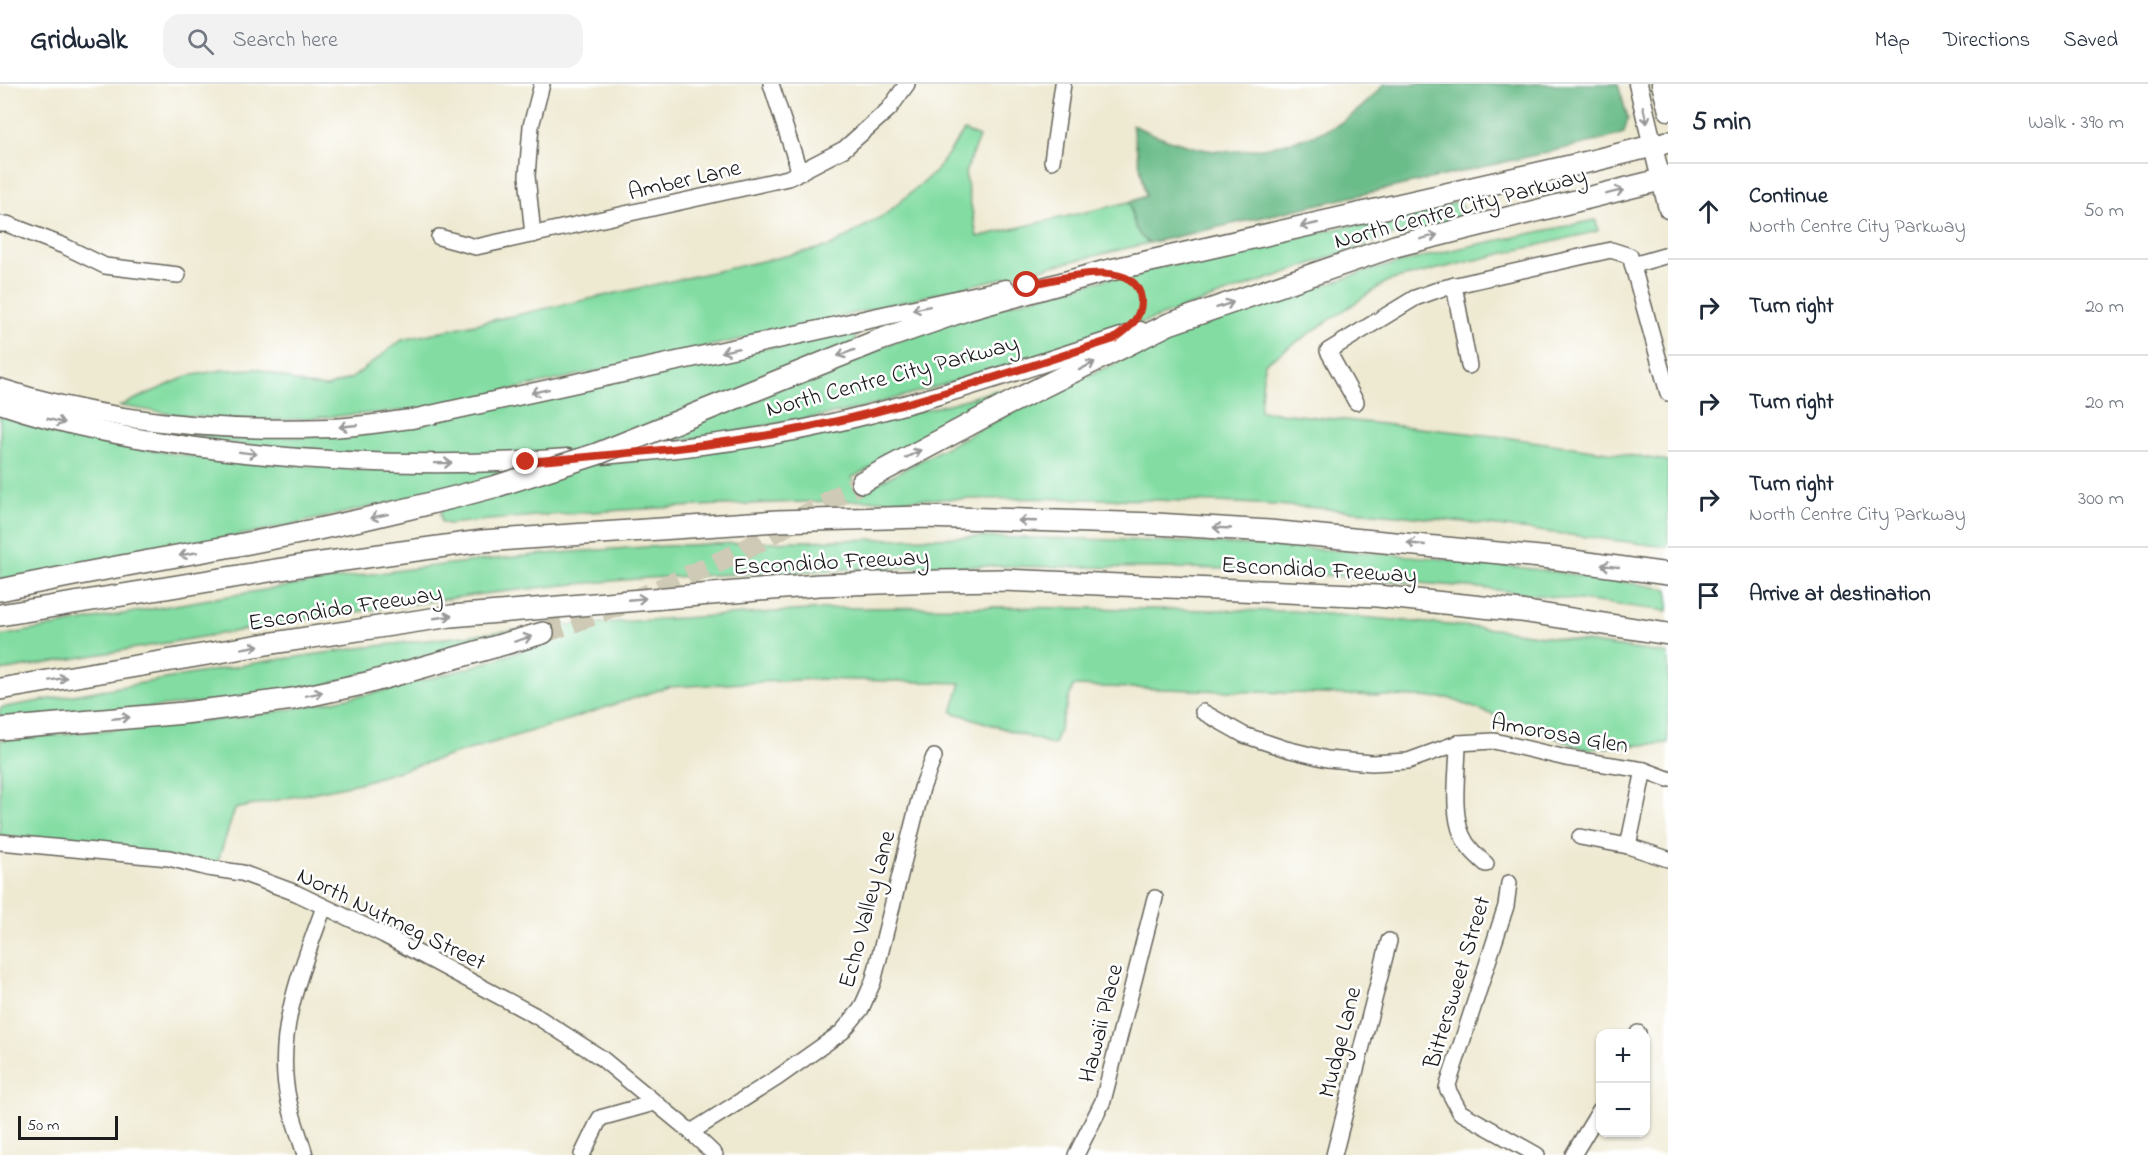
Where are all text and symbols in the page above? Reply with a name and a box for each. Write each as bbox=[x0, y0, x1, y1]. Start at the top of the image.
search box bbox=[163, 14, 583, 68]
text: Gridwalk bbox=[30, 21, 127, 62]
icon: search bbox=[184, 25, 217, 58]
text: Search here bbox=[232, 25, 338, 57]
text: Map bbox=[1874, 26, 1910, 56]
text: Directions bbox=[1943, 26, 2030, 56]
text: Saved bbox=[2063, 26, 2118, 56]
text: 5 min bbox=[1692, 104, 1751, 142]
one-way arrow bbox=[1640, 105, 1652, 124]
text: Walk · 390 m bbox=[2028, 109, 2124, 138]
street label: Amber Lane bbox=[625, 151, 745, 211]
street label: North Centre City Parkway bbox=[1331, 159, 1591, 261]
text: Continue bbox=[1749, 181, 1828, 213]
one-way arrow bbox=[1606, 185, 1625, 197]
icon: ahead bbox=[1692, 195, 1725, 228]
text: 50 m bbox=[2083, 197, 2124, 226]
text: North Centre City Parkway bbox=[1749, 213, 1966, 242]
one-way arrow bbox=[1300, 219, 1319, 231]
one-way arrow bbox=[1420, 231, 1439, 243]
route start bbox=[1013, 271, 1039, 297]
icon: right bbox=[1692, 291, 1725, 324]
text: Turn right bbox=[1749, 291, 1834, 323]
text: 20 m bbox=[2085, 293, 2124, 322]
one-way arrow bbox=[1215, 299, 1233, 310]
one-way arrow bbox=[912, 303, 931, 314]
street label: North Centre City Parkway bbox=[763, 327, 1023, 429]
one-way arrow bbox=[721, 344, 740, 356]
one-way arrow bbox=[837, 348, 856, 359]
one-way arrow bbox=[1078, 360, 1096, 371]
one-way arrow bbox=[531, 386, 550, 397]
icon: right bbox=[1692, 387, 1725, 420]
text: Turn right bbox=[1749, 387, 1834, 419]
text: 20 m bbox=[2085, 389, 2124, 418]
one-way arrow bbox=[46, 415, 65, 427]
one-way arrow bbox=[339, 421, 359, 432]
one-way arrow bbox=[904, 447, 922, 459]
one-way arrow bbox=[238, 448, 258, 459]
route end bbox=[512, 448, 538, 474]
one-way arrow bbox=[432, 457, 452, 468]
text: Turn right bbox=[1749, 469, 1834, 501]
icon: right bbox=[1692, 483, 1725, 516]
text: 300 m bbox=[2078, 485, 2124, 514]
text: North Centre City Parkway bbox=[1749, 501, 1966, 530]
one-way arrow bbox=[370, 510, 389, 522]
one-way arrow bbox=[1018, 515, 1038, 526]
one-way arrow bbox=[1212, 522, 1232, 533]
one-way arrow bbox=[1407, 538, 1427, 549]
street label: Escondido Freeway bbox=[732, 541, 930, 587]
one-way arrow bbox=[179, 549, 198, 560]
street label: Escondido Freeway bbox=[1220, 549, 1418, 595]
one-way arrow bbox=[1601, 560, 1620, 571]
street label: Escondido Freeway bbox=[246, 577, 445, 643]
icon: arrive bbox=[1692, 579, 1725, 612]
text: Arrive at destination bbox=[1749, 579, 1931, 611]
one-way arrow bbox=[626, 593, 646, 604]
one-way arrow bbox=[432, 612, 452, 623]
one-way arrow bbox=[513, 632, 532, 643]
one-way arrow bbox=[240, 641, 259, 652]
one-way arrow bbox=[47, 673, 67, 684]
one-way arrow bbox=[305, 688, 324, 700]
street label: Amorosa Glen bbox=[1488, 706, 1631, 765]
one-way arrow bbox=[111, 712, 131, 723]
street label: Echo Valley Lane bbox=[831, 827, 907, 993]
street label: North Nutmeg Street bbox=[291, 859, 491, 981]
street label: Bittersweet Street bbox=[1415, 892, 1501, 1074]
street label: Hawaii Place bbox=[1071, 960, 1134, 1087]
street label: Mudge Lane bbox=[1311, 983, 1372, 1102]
map controls bbox=[1596, 1029, 1650, 1137]
button: + bbox=[1596, 1029, 1650, 1083]
button: − bbox=[1596, 1083, 1650, 1137]
scale bar bbox=[18, 1113, 118, 1140]
text: 50 m bbox=[27, 1114, 59, 1138]

